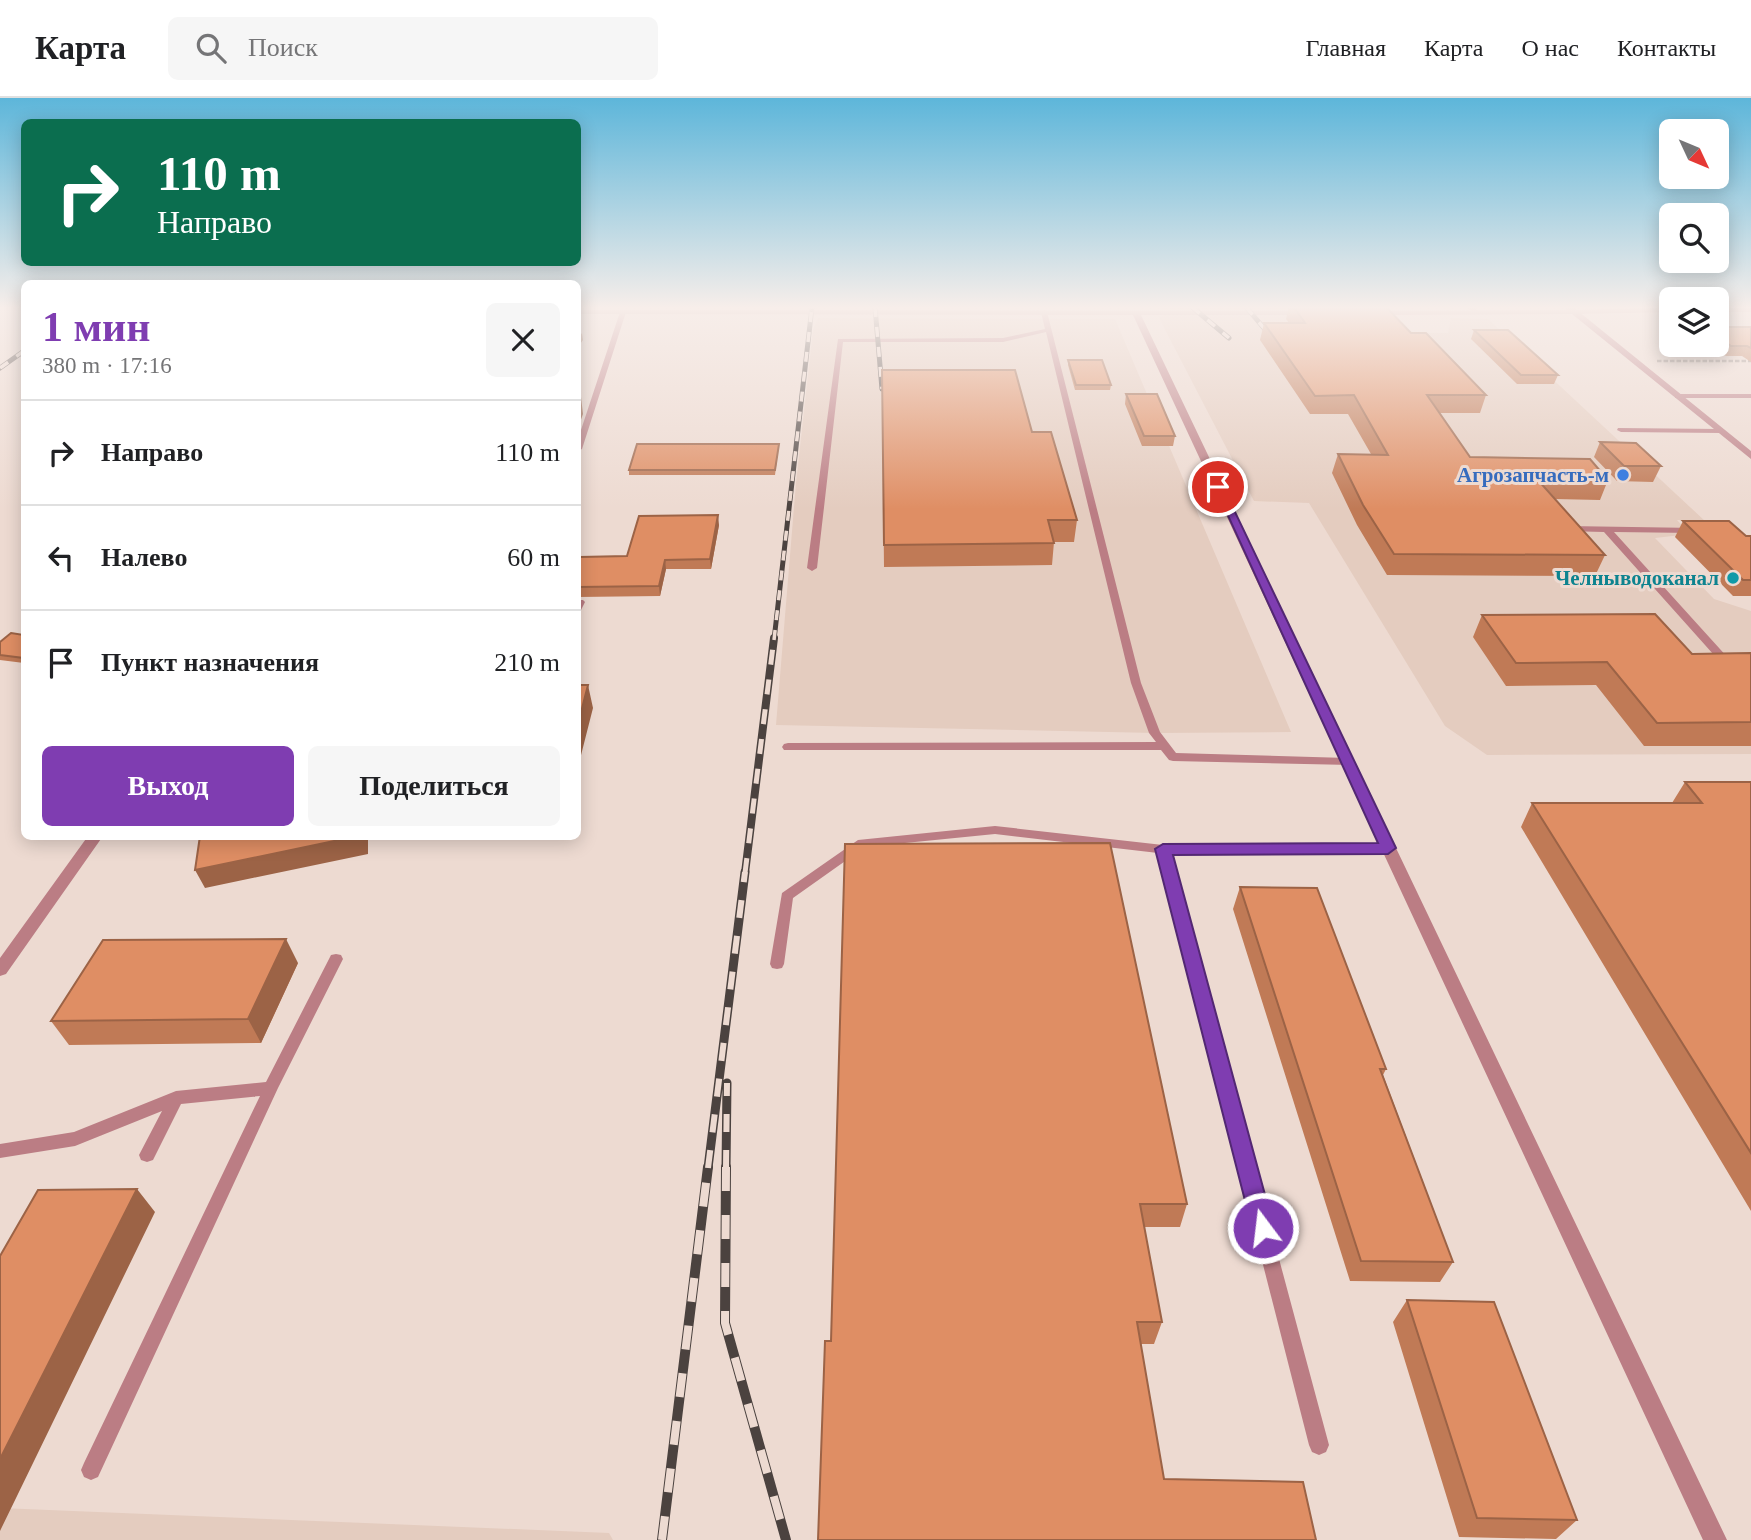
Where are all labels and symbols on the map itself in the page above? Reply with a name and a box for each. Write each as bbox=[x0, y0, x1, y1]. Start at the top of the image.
north arrow bbox=[1659, 119, 1729, 189]
pin bbox=[1188, 457, 1248, 517]
place label: Агрозапчасть-м bbox=[1457, 463, 1609, 487]
marker: Агрозапчасть-м bbox=[1615, 467, 1631, 483]
place label: Челныводоканал bbox=[1555, 566, 1719, 590]
marker: Челныводоканал bbox=[1725, 570, 1741, 586]
position arrow bbox=[1226, 1191, 1300, 1265]

